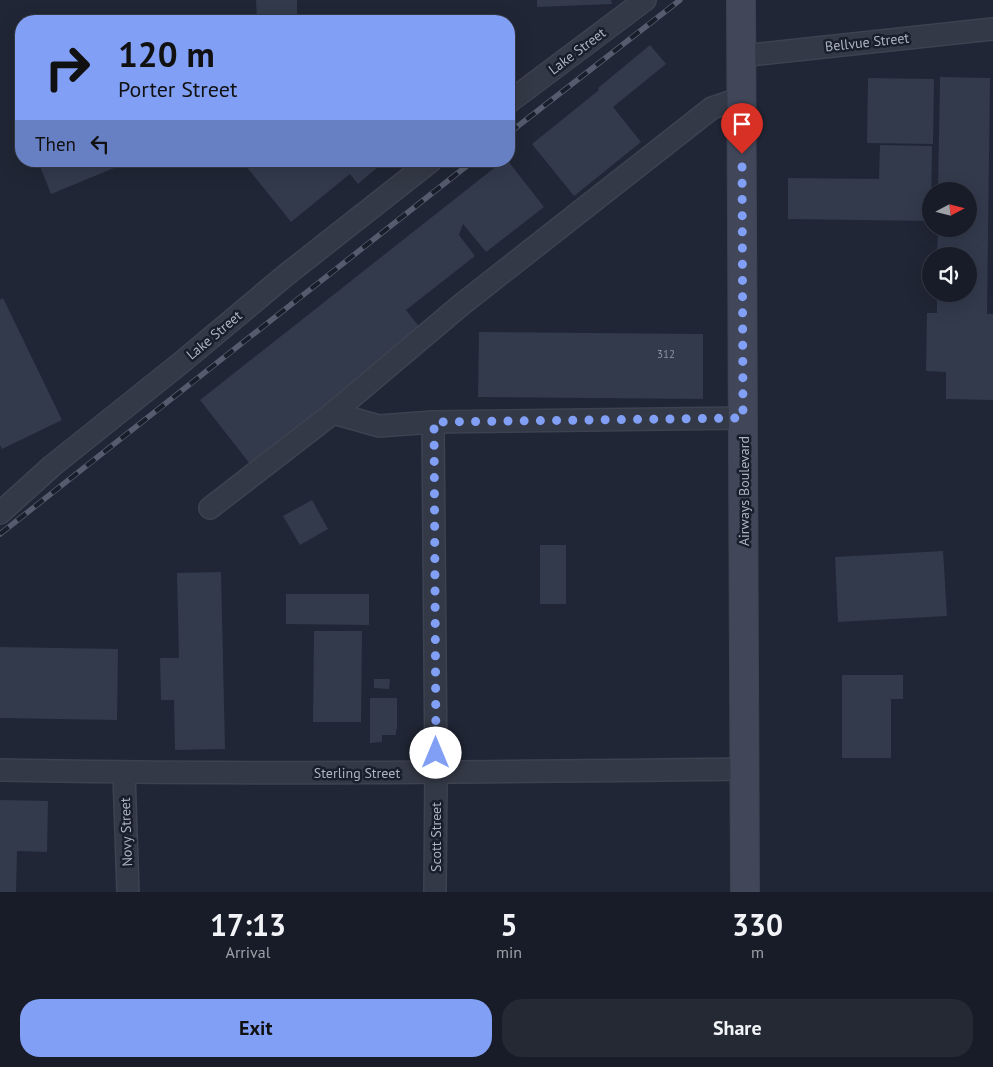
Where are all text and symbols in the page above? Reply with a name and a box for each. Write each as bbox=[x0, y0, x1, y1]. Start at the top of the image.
street label: Lake Street bbox=[545, 23, 609, 78]
street label: Bellvue Street bbox=[824, 29, 910, 55]
text: 120 m bbox=[118, 31, 215, 77]
icon: right bbox=[35, 35, 100, 100]
text: Porter Street bbox=[118, 75, 237, 103]
pin bbox=[721, 103, 763, 154]
icon: arrive bbox=[728, 110, 756, 138]
icon: left bbox=[86, 130, 114, 158]
text: Then bbox=[35, 132, 76, 156]
north arrow bbox=[922, 182, 978, 238]
map controls bbox=[922, 182, 977, 302]
button: sound bbox=[922, 247, 977, 302]
street label: Lake Street bbox=[183, 306, 246, 363]
house number: 312 bbox=[657, 347, 675, 361]
street label: Airways Boulevard bbox=[735, 436, 753, 546]
position arrow bbox=[409, 726, 461, 778]
street label: Sterling Street bbox=[314, 764, 400, 782]
street label: Novy Street bbox=[116, 797, 136, 867]
street label: Scott Street bbox=[427, 802, 445, 872]
text: 17:13 bbox=[210, 905, 286, 944]
text: 5 bbox=[501, 905, 518, 944]
text: 330 bbox=[732, 905, 783, 944]
text: Arrival bbox=[226, 942, 270, 962]
text: min bbox=[496, 942, 522, 962]
text: m bbox=[751, 942, 764, 962]
button: Exit bbox=[20, 999, 492, 1057]
button: Share bbox=[502, 999, 973, 1057]

